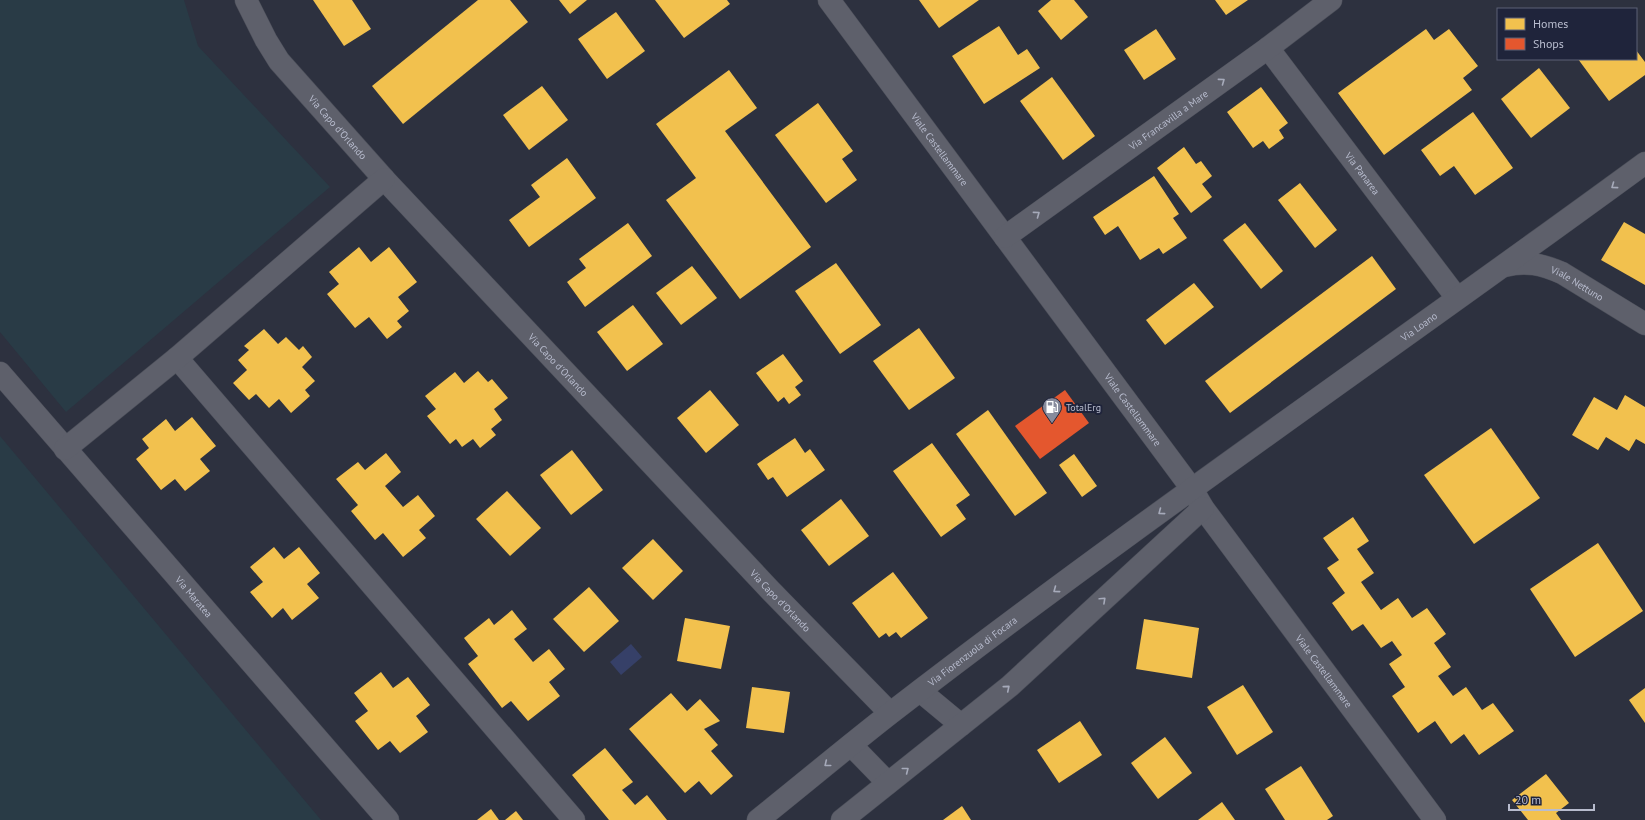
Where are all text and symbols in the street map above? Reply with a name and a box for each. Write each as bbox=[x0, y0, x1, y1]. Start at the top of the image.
legend bbox=[1497, 8, 1637, 60]
text: Homes bbox=[1533, 16, 1568, 31]
text: Shops bbox=[1533, 36, 1564, 51]
one-way arrow bbox=[1217, 79, 1224, 86]
street label: Via Francavilla a Mare bbox=[1125, 87, 1210, 153]
street label: Via Capo d'Orlando bbox=[305, 92, 370, 162]
street label: Viale Castellammare bbox=[908, 109, 971, 188]
street label: Via Panarea bbox=[1342, 149, 1383, 197]
one-way arrow bbox=[1611, 181, 1618, 188]
one-way arrow bbox=[1032, 212, 1039, 219]
street label: Viale Nettuno bbox=[1548, 262, 1606, 304]
street label: Via Loano bbox=[1397, 309, 1440, 344]
street label: Via Capo d'Orlando bbox=[525, 330, 591, 399]
street label: Viale Castellammare bbox=[1101, 370, 1164, 449]
fuel station icon: TotalErg bbox=[1041, 396, 1063, 424]
place label: TotalErg bbox=[1066, 401, 1101, 414]
one-way arrow bbox=[1158, 507, 1165, 514]
street label: Via Capo d'Orlando bbox=[747, 566, 813, 634]
street label: Via Maratea bbox=[172, 572, 216, 620]
one-way arrow bbox=[1054, 585, 1061, 592]
one-way arrow bbox=[1098, 598, 1106, 605]
street label: Via Fiorenzuola di Focara bbox=[924, 613, 1019, 689]
street label: Viale Castellammare bbox=[1292, 631, 1356, 710]
one-way arrow bbox=[1003, 686, 1010, 693]
one-way arrow bbox=[825, 760, 832, 767]
one-way arrow bbox=[901, 767, 908, 774]
scale bar bbox=[1509, 786, 1594, 812]
text: 20 m bbox=[1515, 792, 1541, 807]

